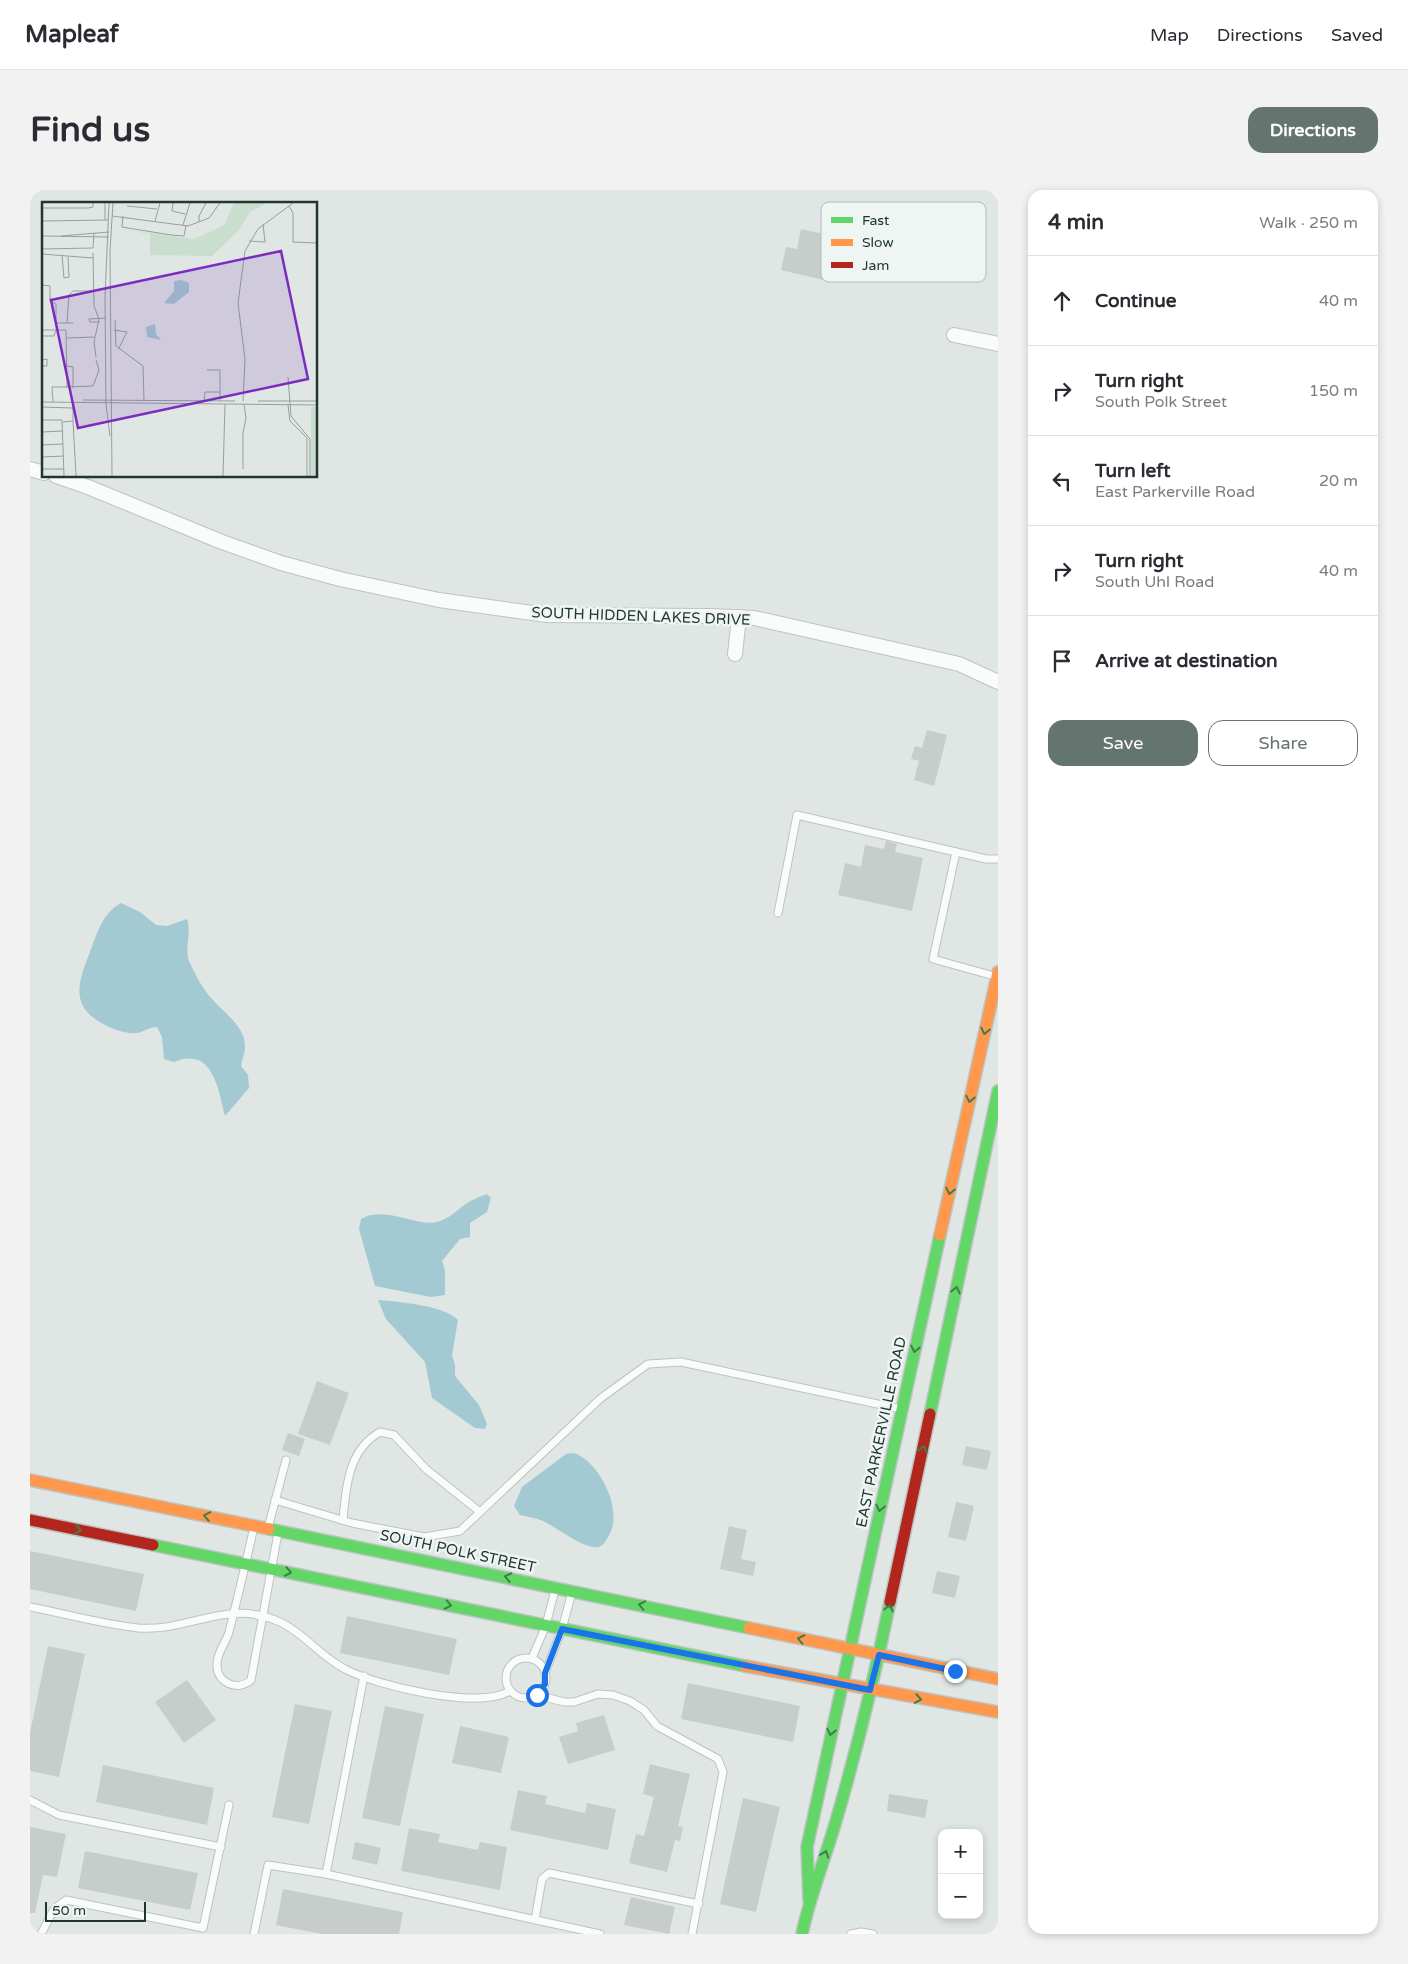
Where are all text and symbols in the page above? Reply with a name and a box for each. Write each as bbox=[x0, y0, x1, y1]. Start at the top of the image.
text: Mapleaf bbox=[25, 20, 119, 49]
text: Map bbox=[1150, 24, 1189, 46]
text: Directions bbox=[1217, 24, 1303, 46]
text: Saved bbox=[1331, 24, 1383, 46]
button: Directions bbox=[1248, 107, 1378, 153]
text: Find us bbox=[30, 109, 150, 151]
inset map bbox=[42, 202, 318, 478]
legend bbox=[821, 202, 986, 282]
text: 4 min bbox=[1048, 210, 1104, 235]
text: Fast bbox=[862, 212, 890, 229]
text: Walk · 250 m bbox=[1259, 213, 1358, 233]
text: Slow bbox=[862, 234, 894, 251]
text: Jam bbox=[862, 257, 889, 274]
icon: ahead bbox=[1048, 287, 1076, 315]
text: Continue bbox=[1095, 290, 1177, 312]
text: 40 m bbox=[1319, 291, 1358, 311]
text: Turn right bbox=[1095, 370, 1183, 392]
icon: right bbox=[1048, 377, 1076, 405]
text: 150 m bbox=[1309, 381, 1358, 401]
text: South Polk Street bbox=[1095, 392, 1227, 412]
text: Turn left bbox=[1095, 460, 1171, 482]
icon: left bbox=[1048, 467, 1076, 495]
text: 20 m bbox=[1319, 471, 1358, 491]
text: East Parkerville Road bbox=[1095, 482, 1255, 502]
text: Turn right bbox=[1095, 550, 1183, 572]
icon: right bbox=[1048, 557, 1076, 585]
text: 40 m bbox=[1319, 561, 1358, 581]
text: South Uhl Road bbox=[1095, 572, 1214, 592]
street label: SOUTH HIDDEN LAKES DRIVE bbox=[531, 603, 751, 629]
icon: arrive bbox=[1048, 647, 1076, 675]
text: Arrive at destination bbox=[1095, 650, 1278, 672]
button: Save bbox=[1048, 720, 1198, 766]
button: Share bbox=[1208, 720, 1358, 766]
one-way arrow bbox=[980, 1027, 991, 1036]
one-way arrow bbox=[965, 1095, 976, 1104]
one-way arrow bbox=[945, 1186, 956, 1195]
one-way arrow bbox=[950, 1285, 961, 1294]
street label: EAST PARKERVILLE ROAD bbox=[852, 1335, 910, 1529]
one-way arrow bbox=[910, 1345, 921, 1354]
one-way arrow bbox=[917, 1444, 927, 1453]
one-way arrow bbox=[875, 1504, 886, 1513]
one-way arrow bbox=[202, 1511, 211, 1521]
one-way arrow bbox=[73, 1524, 82, 1535]
street label: SOUTH POLK STREET bbox=[378, 1526, 538, 1576]
one-way arrow bbox=[284, 1567, 293, 1577]
one-way arrow bbox=[504, 1572, 513, 1583]
one-way arrow bbox=[443, 1599, 452, 1610]
one-way arrow bbox=[638, 1600, 646, 1611]
one-way arrow bbox=[883, 1603, 894, 1612]
one-way arrow bbox=[797, 1634, 805, 1645]
route end bbox=[944, 1660, 967, 1683]
route start bbox=[526, 1684, 549, 1707]
one-way arrow bbox=[914, 1693, 923, 1703]
one-way arrow bbox=[826, 1728, 837, 1737]
map controls bbox=[938, 1829, 983, 1919]
button: + bbox=[938, 1829, 983, 1874]
one-way arrow bbox=[819, 1850, 829, 1858]
button: − bbox=[938, 1874, 983, 1919]
scale bar bbox=[45, 1899, 146, 1922]
text: 50 m bbox=[52, 1902, 86, 1919]

